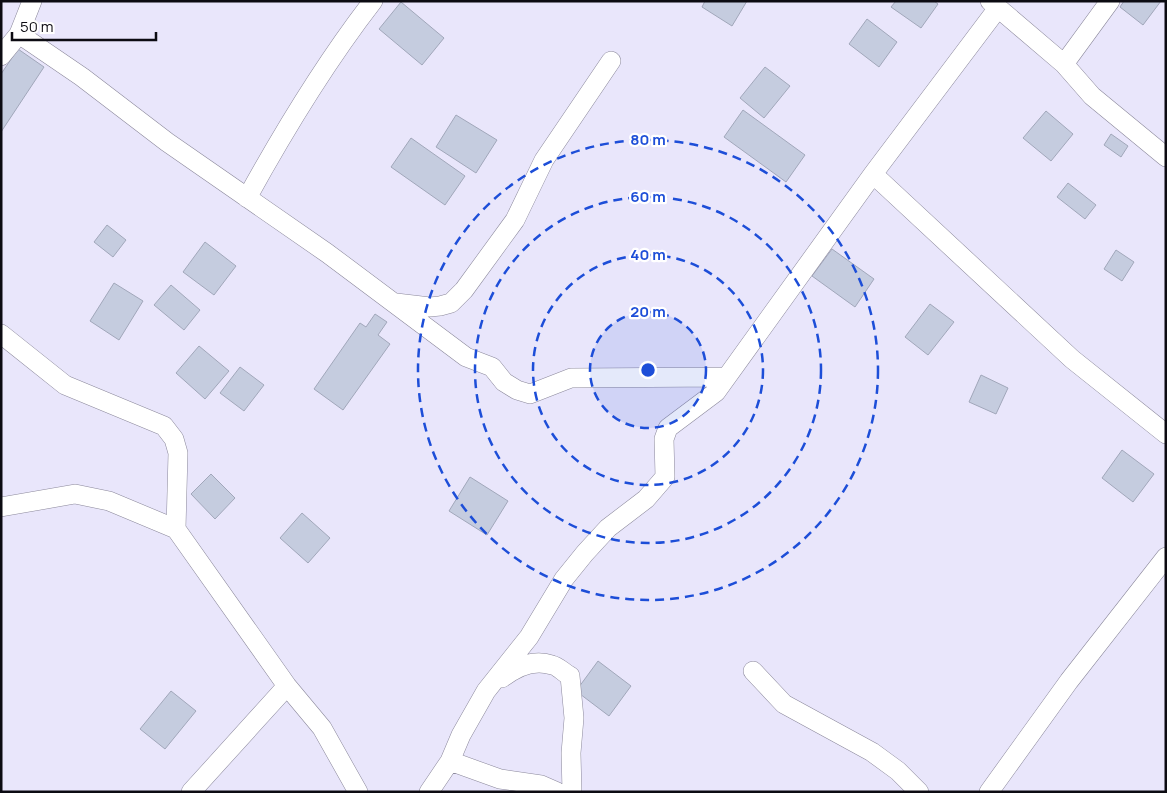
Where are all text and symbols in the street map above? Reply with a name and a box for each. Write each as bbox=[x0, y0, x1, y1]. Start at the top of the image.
scale bar bbox=[12, 10, 156, 42]
text: 50 m bbox=[20, 16, 54, 37]
text: 80 m bbox=[630, 129, 666, 150]
text: 60 m bbox=[630, 186, 666, 207]
text: 40 m bbox=[630, 244, 666, 265]
text: 20 m bbox=[630, 301, 666, 322]
centre of rings bbox=[639, 361, 657, 379]

